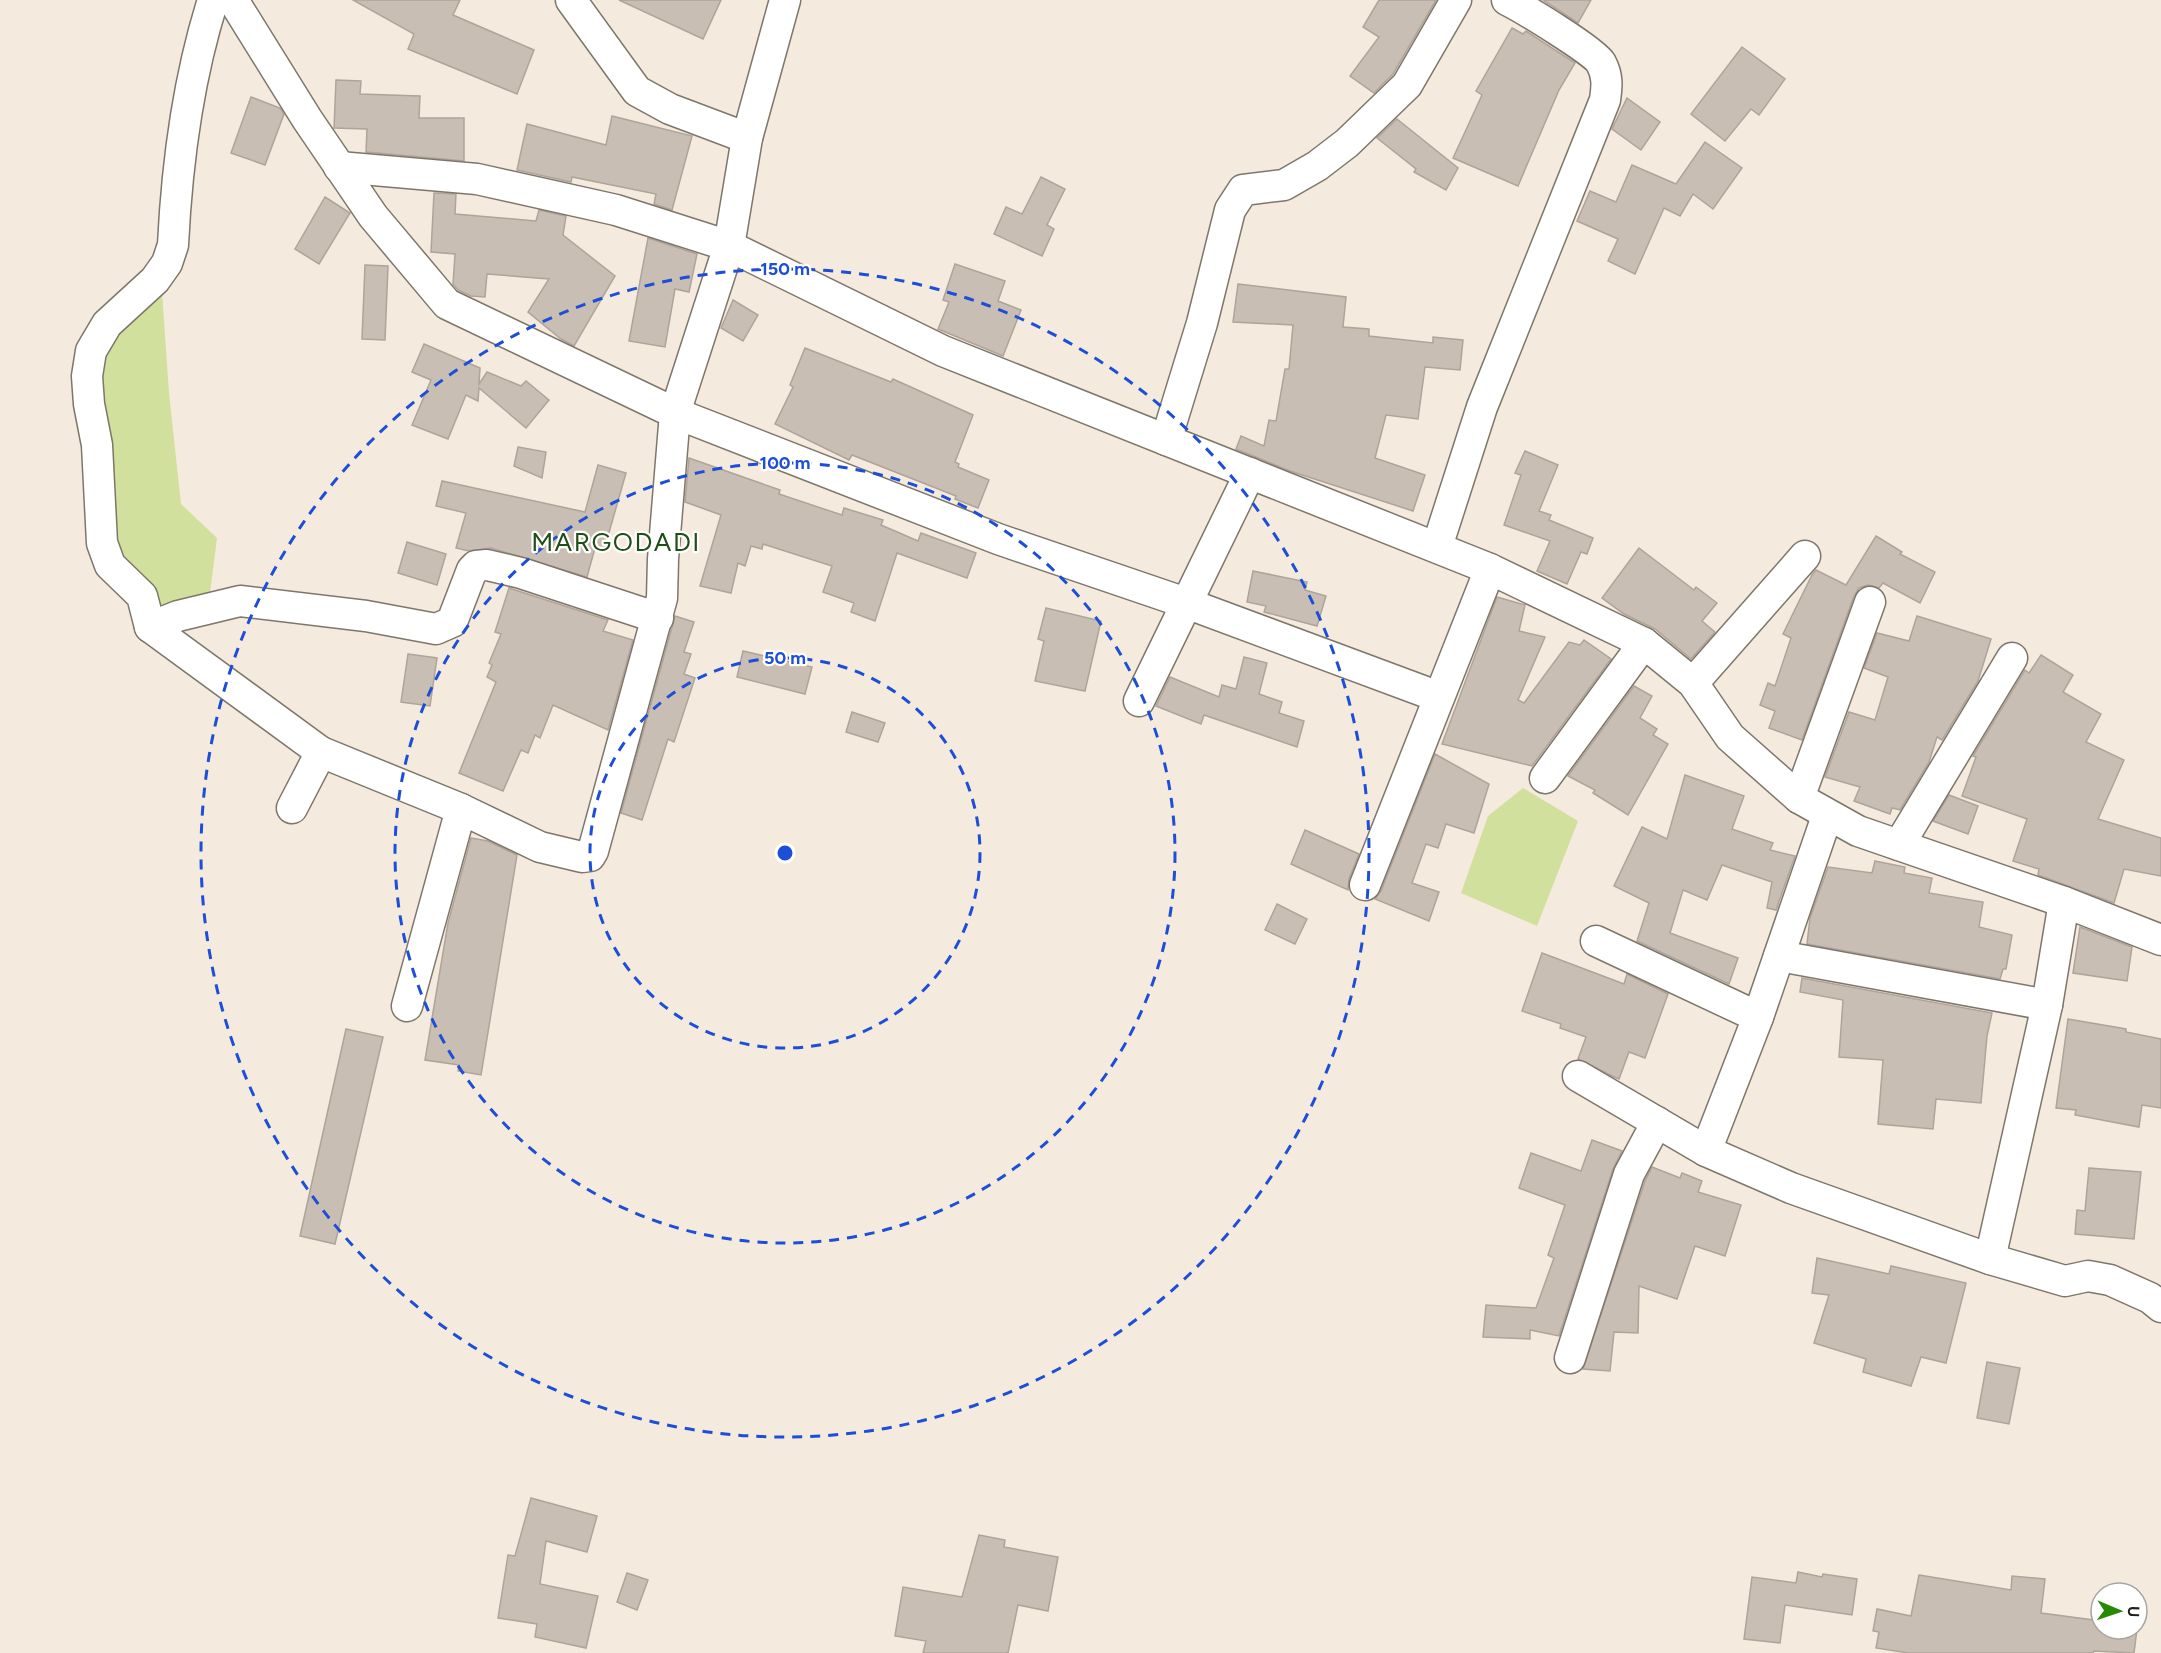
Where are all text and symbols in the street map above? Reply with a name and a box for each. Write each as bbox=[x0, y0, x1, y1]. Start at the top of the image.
text: 150 m bbox=[760, 258, 810, 280]
text: 100 m bbox=[760, 452, 810, 474]
district label: MARGODADI bbox=[531, 526, 701, 558]
text: 50 m bbox=[764, 647, 806, 669]
centre of rings bbox=[775, 843, 795, 863]
north arrow bbox=[2089, 1581, 2149, 1641]
text: U bbox=[2124, 1606, 2143, 1617]

